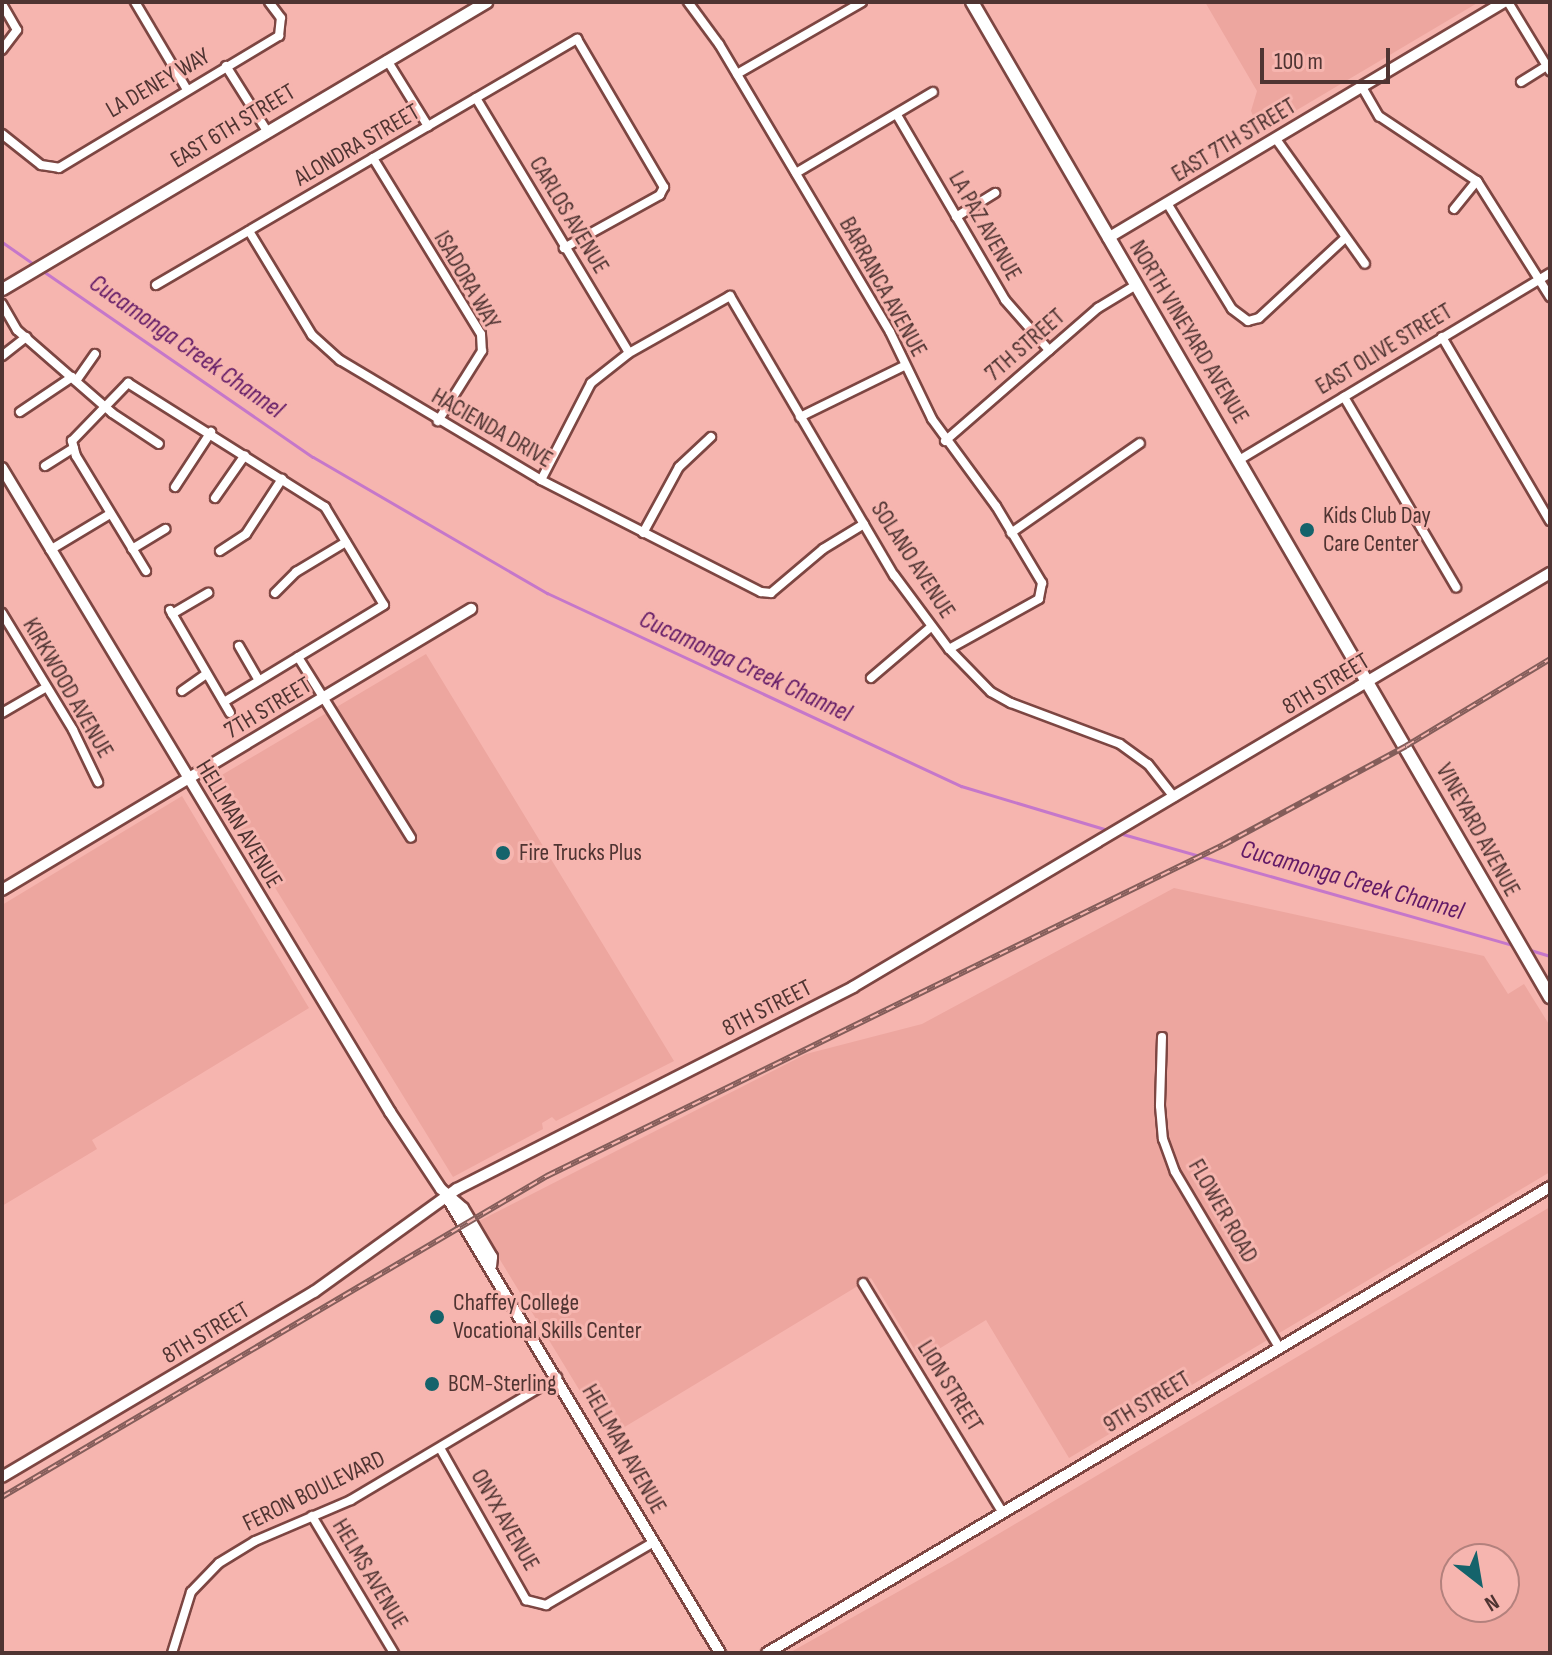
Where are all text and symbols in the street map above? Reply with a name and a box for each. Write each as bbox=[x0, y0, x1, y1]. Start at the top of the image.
scale bar bbox=[1264, 32, 1394, 82]
street label: LA DENEY WAY bbox=[101, 42, 215, 124]
text: 100 m bbox=[1274, 47, 1323, 76]
street label: EAST 6TH STREET bbox=[166, 78, 300, 174]
street label: EAST 7TH STREET bbox=[1167, 92, 1301, 188]
street label: ALONDRA STREET bbox=[289, 98, 425, 192]
street label: CARLOS AVENUE bbox=[523, 151, 615, 279]
street label: LA PAZ AVENUE bbox=[942, 166, 1028, 286]
street label: BARRANCA AVENUE bbox=[833, 212, 933, 362]
street label: ISADORA WAY bbox=[427, 226, 507, 334]
street label: NORTH VINEYARD AVENUE bbox=[1123, 235, 1255, 429]
water label: Cucamonga Creek Channel bbox=[83, 268, 289, 426]
street label: EAST OLIVE STREET bbox=[1311, 297, 1457, 401]
street label: 7TH STREET bbox=[979, 302, 1071, 388]
street label: HACIENDA DRIVE bbox=[426, 382, 558, 474]
street label: SOLANO AVENUE bbox=[865, 496, 961, 624]
place label: Kids Club Day Care Center bbox=[1323, 502, 1431, 558]
marker: Kids Club Day Care Center bbox=[1298, 521, 1316, 539]
water label: Cucamonga Creek Channel bbox=[634, 604, 856, 730]
street label: KIRKWOOD AVENUE bbox=[16, 613, 120, 763]
street label: 8TH STREET bbox=[1277, 647, 1375, 721]
street label: 7TH STREET bbox=[219, 671, 317, 745]
street label: HELLMAN AVENUE bbox=[189, 755, 289, 893]
street label: VINEYARD AVENUE bbox=[1430, 758, 1526, 902]
water label: Cucamonga Creek Channel bbox=[1237, 834, 1467, 928]
place label: Fire Trucks Plus bbox=[519, 839, 642, 867]
marker: Fire Trucks Plus bbox=[494, 844, 512, 862]
street label: 8TH STREET bbox=[717, 973, 817, 1043]
street label: FLOWER ROAD bbox=[1182, 1154, 1264, 1268]
place label: Chaffey College Vocational Skills Center bbox=[453, 1289, 642, 1345]
street label: 8TH STREET bbox=[157, 1296, 255, 1370]
marker: Chaffey College Vocational Skills Center bbox=[428, 1308, 446, 1326]
street label: LION STREET bbox=[911, 1335, 989, 1437]
street label: 9TH STREET bbox=[1098, 1365, 1196, 1439]
place label: BCM-Sterling bbox=[448, 1370, 556, 1398]
marker: BCM-Sterling bbox=[423, 1375, 441, 1393]
street label: HELLMAN AVENUE bbox=[575, 1379, 673, 1519]
street label: FERON BOULEVARD bbox=[238, 1444, 390, 1538]
street label: ONYX AVENUE bbox=[464, 1464, 546, 1576]
street label: HELMS AVENUE bbox=[326, 1514, 414, 1634]
north arrow bbox=[1440, 1543, 1520, 1623]
text: N bbox=[1480, 1588, 1504, 1617]

